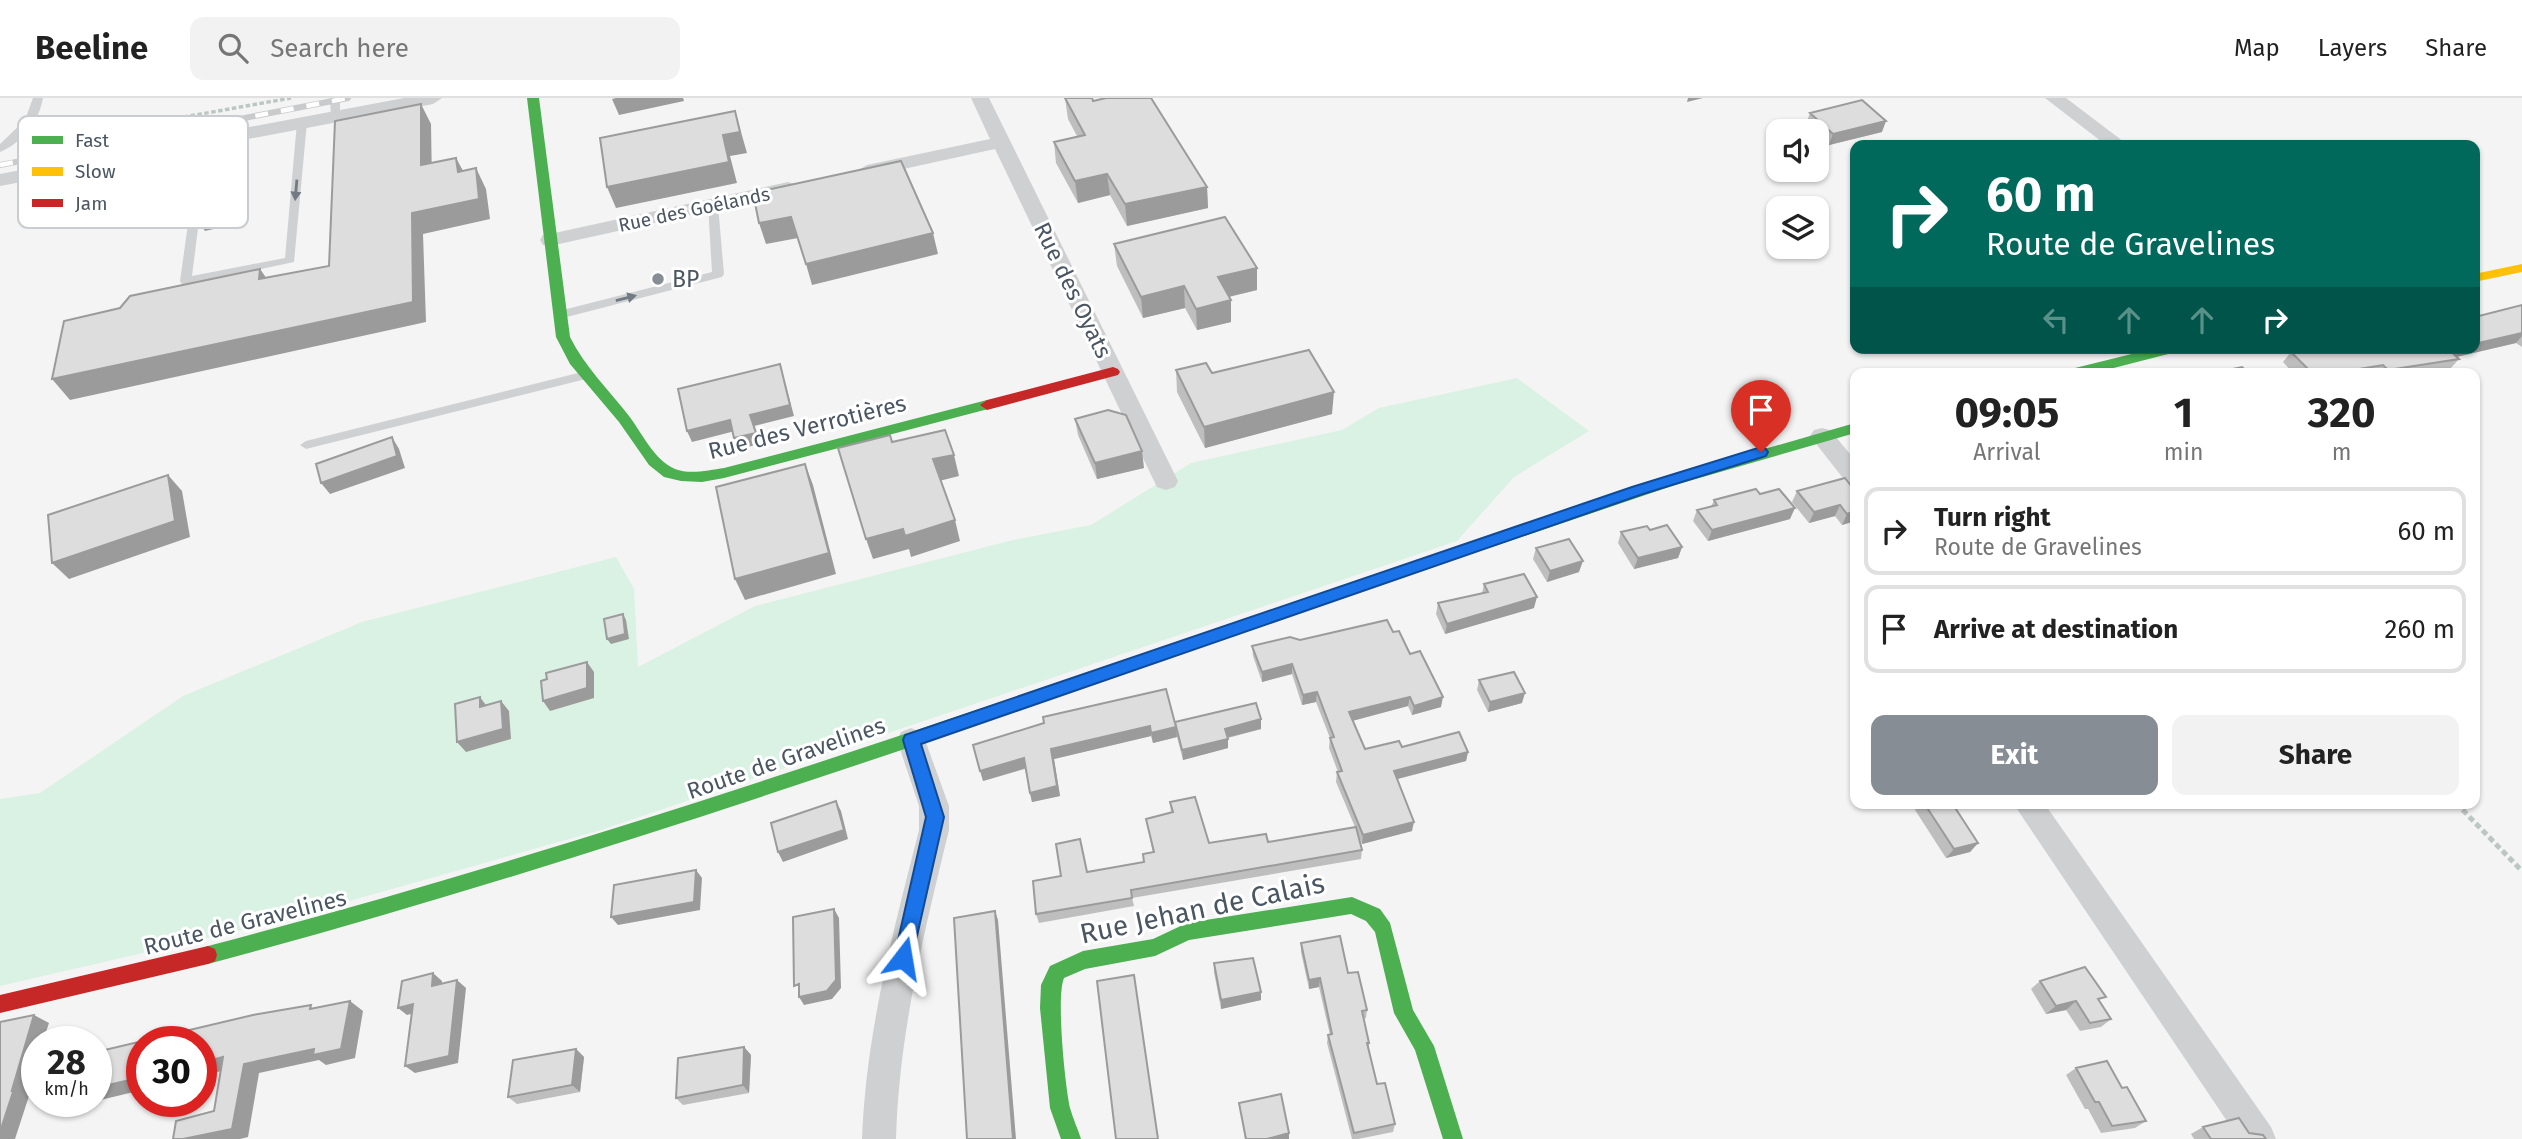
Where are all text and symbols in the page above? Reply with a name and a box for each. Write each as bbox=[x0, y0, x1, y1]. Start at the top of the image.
search box bbox=[190, 17, 680, 80]
text: Beeline bbox=[35, 28, 148, 68]
icon: search bbox=[214, 29, 252, 67]
text: Search here bbox=[270, 33, 409, 64]
text: Map bbox=[2234, 34, 2280, 62]
text: Layers bbox=[2318, 34, 2387, 62]
text: Share bbox=[2425, 34, 2487, 62]
legend bbox=[18, 116, 248, 228]
map controls bbox=[1766, 119, 1829, 259]
button: sound bbox=[1766, 119, 1829, 182]
text: Fast bbox=[75, 129, 109, 152]
text: Slow bbox=[75, 160, 116, 183]
text: 60 m bbox=[1986, 165, 2095, 224]
icon: right bbox=[1871, 168, 1962, 259]
one-way arrow bbox=[290, 179, 301, 201]
street label: Rue des Goélands bbox=[616, 182, 772, 237]
text: Jam bbox=[75, 192, 107, 215]
button: layers bbox=[1766, 196, 1829, 259]
street label: Rue des Oyats bbox=[1028, 218, 1118, 362]
text: Route de Gravelines bbox=[1986, 225, 2275, 263]
place label: BP bbox=[672, 265, 699, 293]
marker: BP bbox=[650, 271, 666, 287]
one-way arrow bbox=[615, 292, 637, 303]
icon: left bbox=[2037, 301, 2075, 339]
icon: ahead bbox=[2110, 301, 2148, 339]
icon: ahead bbox=[2183, 301, 2221, 339]
icon: right bbox=[2256, 301, 2294, 339]
pin bbox=[1731, 380, 1791, 452]
text: 09:05 bbox=[1954, 388, 2059, 438]
text: 1 bbox=[2174, 388, 2193, 438]
text: 320 bbox=[2308, 388, 2376, 438]
street label: Rue des Verrotières bbox=[705, 389, 909, 465]
icon: arrive bbox=[1742, 391, 1780, 429]
text: Arrival bbox=[1973, 438, 2041, 466]
text: min bbox=[2164, 438, 2203, 466]
text: m bbox=[2332, 438, 2352, 466]
text: Turn right bbox=[1934, 502, 2051, 533]
icon: right bbox=[1875, 512, 1913, 550]
text: 60 m bbox=[2397, 516, 2455, 547]
text: Route de Gravelines bbox=[1934, 533, 2142, 561]
icon: arrive bbox=[1875, 610, 1913, 648]
text: Arrive at destination bbox=[1934, 614, 2178, 645]
text: 260 m bbox=[2385, 614, 2455, 645]
street label: Route de Gravelines bbox=[683, 711, 889, 805]
button: Exit bbox=[1871, 715, 2158, 795]
button: Share bbox=[2172, 715, 2459, 795]
street label: Rue Jehan de Calais bbox=[1077, 866, 1327, 951]
street label: Route de Gravelines bbox=[141, 883, 349, 961]
position arrow bbox=[866, 921, 940, 995]
speed limit sign: 30 bbox=[126, 1026, 217, 1117]
text: 28 bbox=[47, 1041, 86, 1083]
text: km/h bbox=[44, 1078, 89, 1100]

